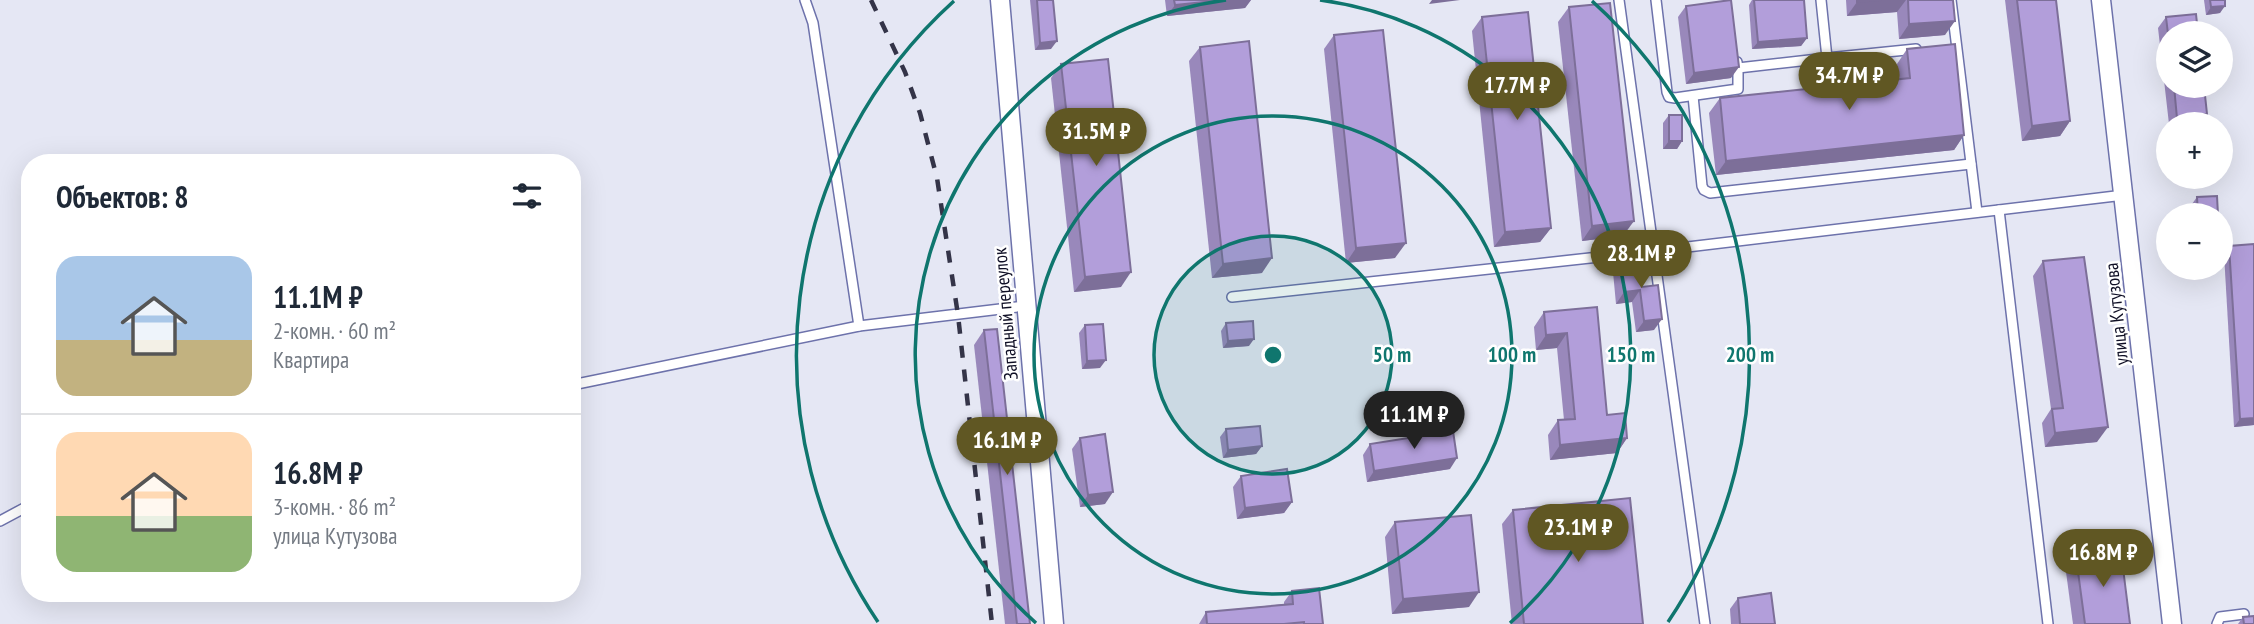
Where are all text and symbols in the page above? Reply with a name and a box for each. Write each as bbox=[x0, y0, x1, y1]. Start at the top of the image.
map controls bbox=[2156, 21, 2233, 280]
button: layers bbox=[2156, 21, 2233, 98]
pin: 34.7M ₽ bbox=[1784, 52, 1914, 112]
text: 34.7M ₽ bbox=[1815, 60, 1883, 89]
pin: 17.7M ₽ bbox=[1452, 62, 1582, 122]
text: 17.7M ₽ bbox=[1484, 70, 1550, 99]
pin: 31.5M ₽ bbox=[1031, 108, 1161, 168]
button: + bbox=[2156, 112, 2233, 189]
text: 31.5M ₽ bbox=[1062, 116, 1130, 145]
text: Объектов: 8 bbox=[56, 177, 189, 216]
icon: filters bbox=[508, 177, 546, 215]
button: − bbox=[2156, 203, 2233, 280]
pin: 28.1M ₽ bbox=[1576, 230, 1706, 290]
text: 28.1M ₽ bbox=[1607, 238, 1675, 267]
street label: Западный переулок bbox=[987, 246, 1023, 381]
street label: улица Кутузова bbox=[2099, 262, 2133, 366]
text: 11.1M ₽ bbox=[273, 277, 363, 316]
icon: home bbox=[112, 284, 196, 368]
text: 2-комн. · 60 m² bbox=[273, 316, 396, 345]
text: 50 m bbox=[1373, 341, 1411, 368]
text: 100 m bbox=[1488, 341, 1536, 368]
text: 150 m bbox=[1607, 341, 1655, 368]
text: 200 m bbox=[1726, 341, 1774, 368]
centre of rings bbox=[1261, 343, 1285, 367]
text: Квартира bbox=[273, 345, 349, 374]
pin: 11.1M ₽ bbox=[1349, 392, 1479, 451]
text: 11.1M ₽ bbox=[1380, 399, 1448, 428]
pin: 16.1M ₽ bbox=[942, 418, 1072, 477]
text: 16.1M ₽ bbox=[973, 425, 1041, 454]
text: 16.8M ₽ bbox=[273, 453, 363, 492]
icon: home bbox=[112, 460, 196, 544]
text: 3-комн. · 86 m² bbox=[273, 492, 396, 521]
pin: 23.1M ₽ bbox=[1513, 504, 1643, 564]
text: 23.1M ₽ bbox=[1544, 512, 1612, 541]
text: улица Кутузова bbox=[273, 521, 398, 550]
pin: 16.8M ₽ bbox=[2038, 530, 2168, 589]
text: 16.8M ₽ bbox=[2069, 537, 2137, 566]

